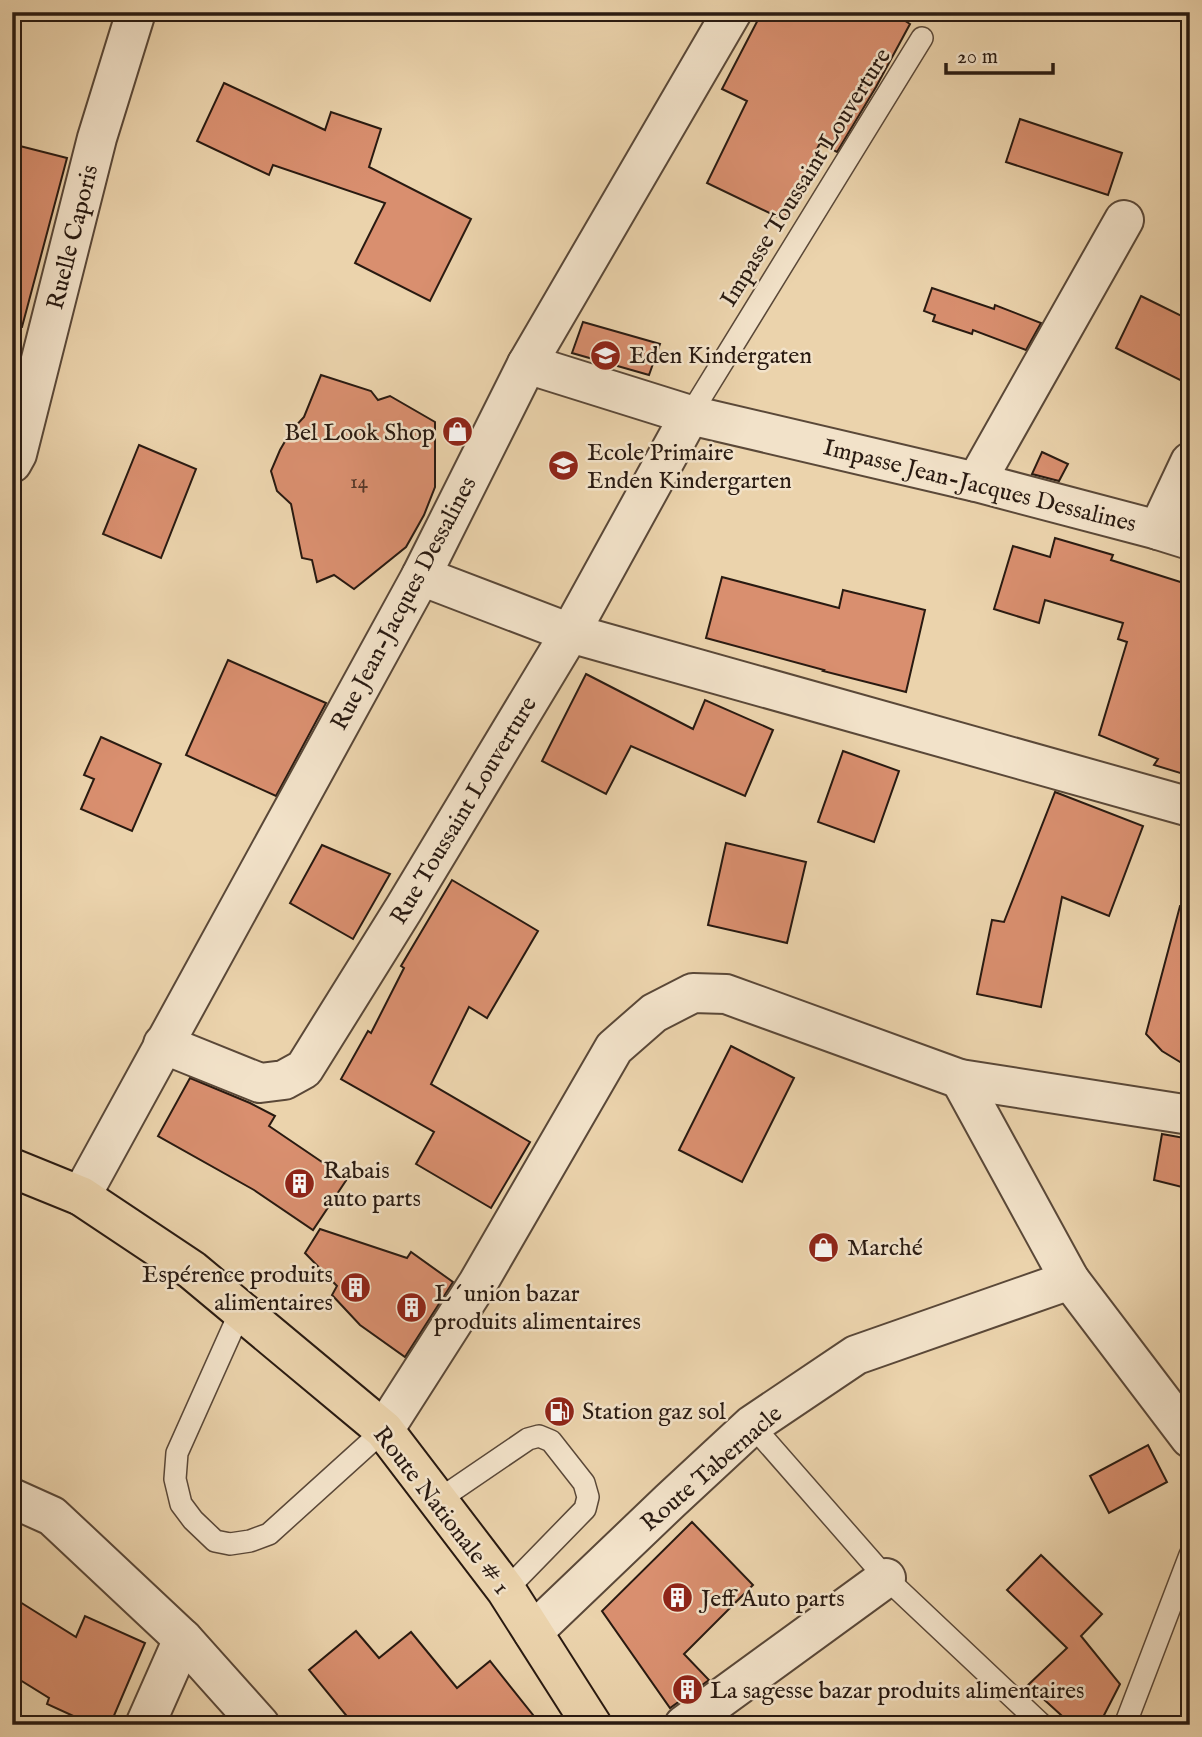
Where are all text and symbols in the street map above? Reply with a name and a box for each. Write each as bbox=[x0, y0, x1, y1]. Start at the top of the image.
scale bar bbox=[946, 32, 1053, 76]
street label: Impasse Toussaint Louverture bbox=[714, 43, 899, 313]
text: 20 m bbox=[957, 44, 998, 71]
street label: Ruelle Caporis bbox=[41, 162, 106, 313]
school or university icon: Eden Kindergaten bbox=[589, 338, 623, 372]
place label: Eden Kindergaten bbox=[629, 341, 812, 372]
shop icon: Bel Look Shop bbox=[441, 415, 475, 449]
place label: Bel Look Shop bbox=[284, 418, 435, 449]
street label: Impasse Jean-Jacques Dessalines bbox=[820, 433, 1139, 540]
place label: Ecole Primaire Enden Kindergarten bbox=[587, 438, 792, 497]
school or university icon: Ecole Primaire Enden Kindergarten bbox=[547, 449, 581, 483]
house number: 14 bbox=[350, 469, 369, 496]
street label: Rue Jean-Jacques Dessalines bbox=[324, 471, 484, 736]
street label: Rue Toussaint Louverture bbox=[384, 691, 545, 931]
place label: Rabais auto parts bbox=[323, 1156, 421, 1215]
building icon: Rabais auto parts bbox=[283, 1167, 317, 1201]
shop icon: Marché bbox=[807, 1230, 841, 1264]
place label: Marché bbox=[847, 1233, 923, 1264]
place label: Espérence produits alimentaires bbox=[142, 1260, 333, 1319]
building icon: Espérence produits alimentaires bbox=[339, 1271, 373, 1305]
place label: L´union bazar produits alimentaires bbox=[434, 1279, 641, 1338]
building icon: L´union bazar produits alimentaires bbox=[394, 1290, 428, 1324]
fuel station icon: Station gaz sol bbox=[542, 1394, 576, 1428]
place label: Station gaz sol bbox=[582, 1397, 726, 1428]
street label: Route Tabernacle bbox=[635, 1399, 789, 1539]
street label: Route Nationale # 1 bbox=[365, 1421, 516, 1601]
building icon: Jeff Auto parts bbox=[661, 1581, 695, 1615]
place label: Jeff Auto parts bbox=[698, 1584, 845, 1615]
building icon: La sagesse bazar produits alimentaires bbox=[670, 1673, 704, 1707]
place label: La sagesse bazar produits alimentaires bbox=[710, 1676, 1084, 1707]

